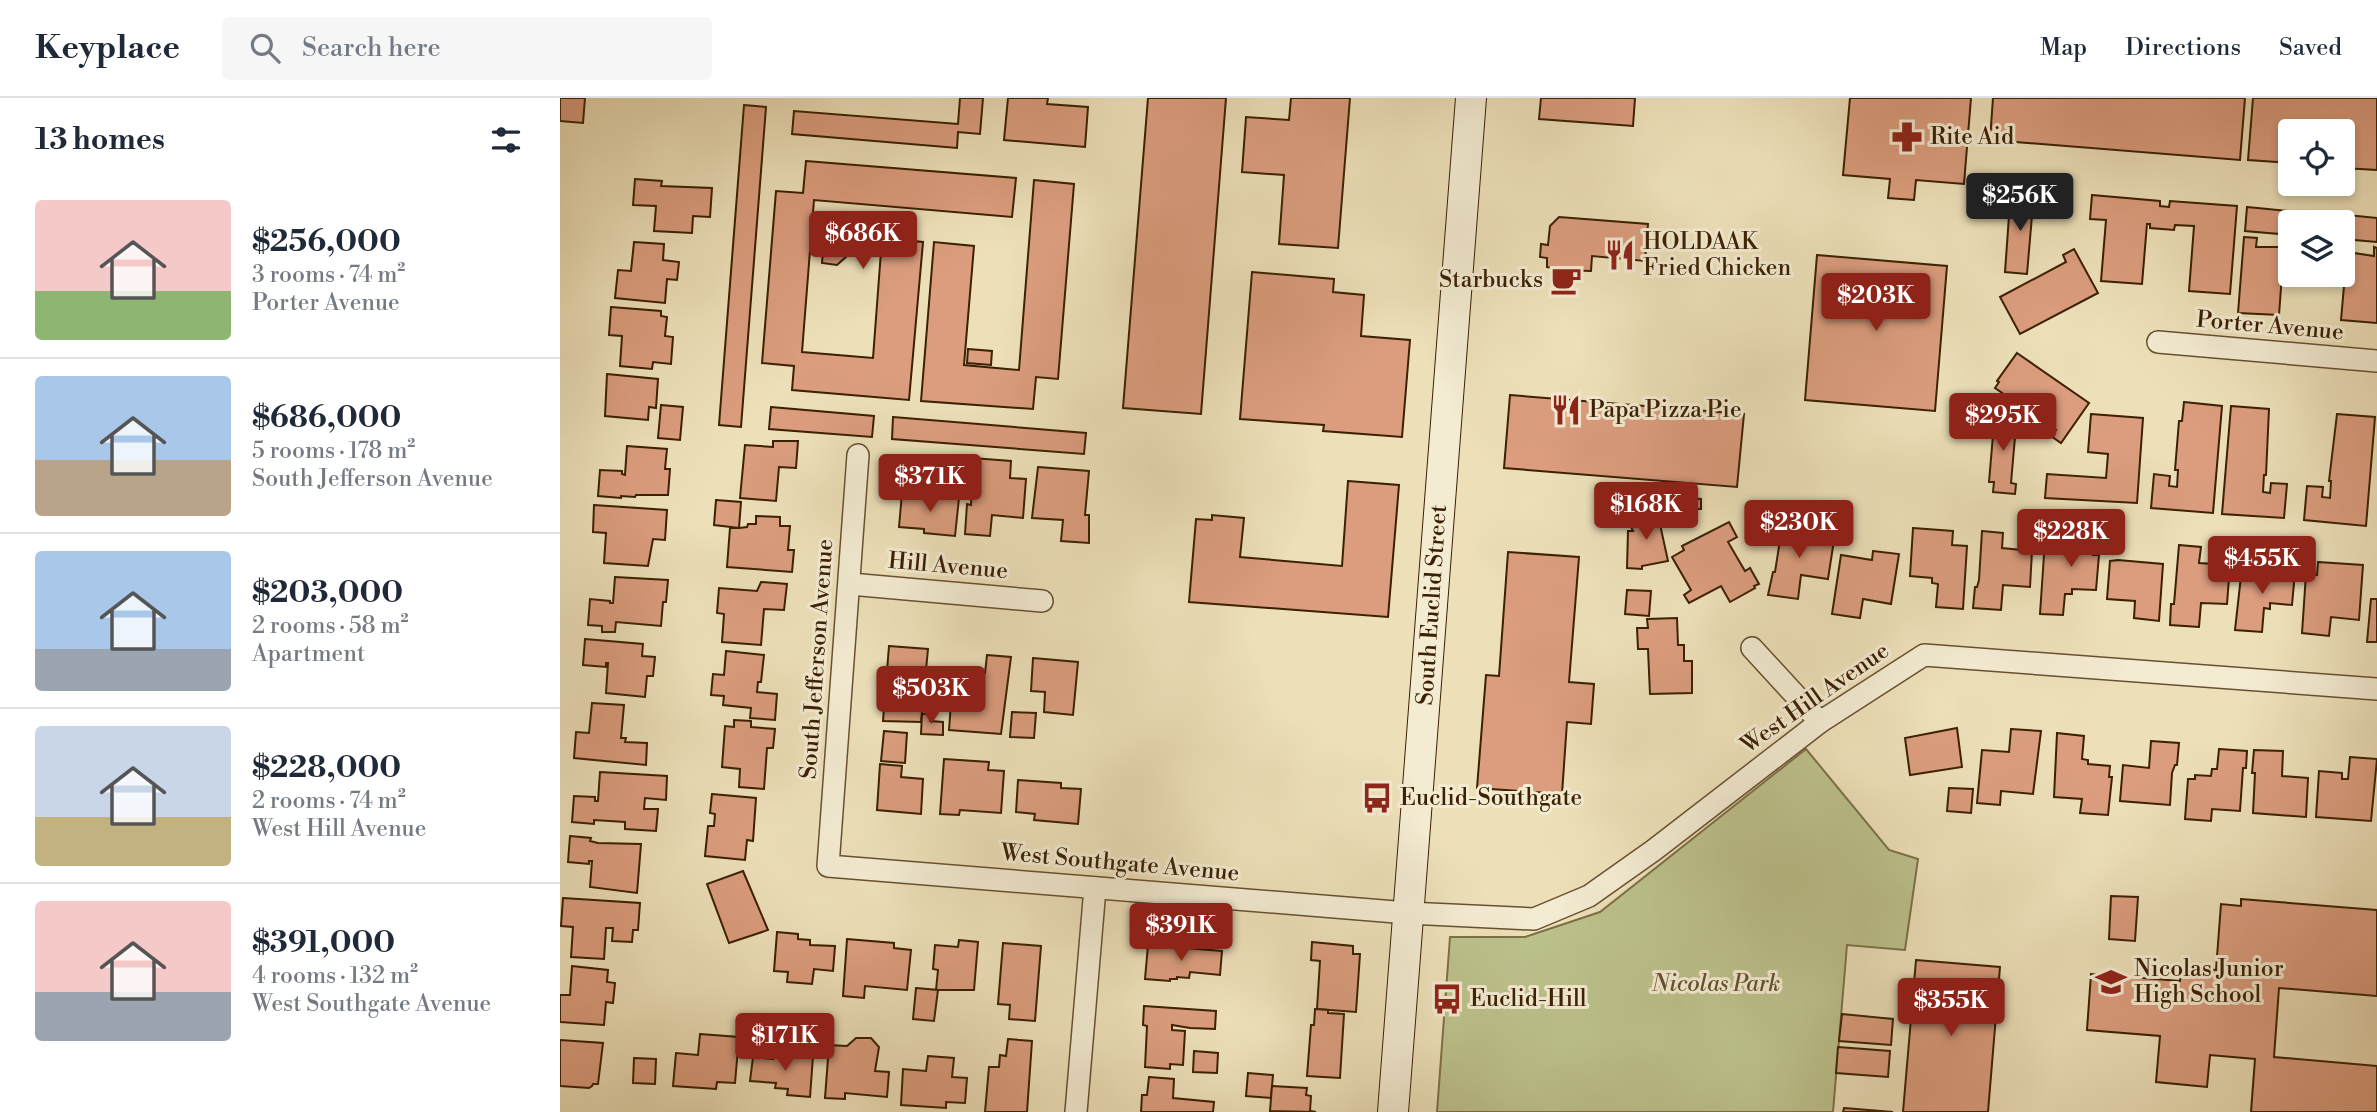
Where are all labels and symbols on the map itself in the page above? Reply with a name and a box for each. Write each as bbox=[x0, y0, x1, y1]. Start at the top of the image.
pharmacy icon: Rite Aid bbox=[1890, 120, 1924, 154]
place label: Rite Aid bbox=[1930, 123, 2014, 151]
pin: $256K bbox=[1971, 174, 2069, 233]
pin: $686K bbox=[814, 212, 912, 271]
place label: HOLDAAK Fried Chicken bbox=[1643, 228, 1791, 282]
restaurant icon: HOLDAAK Fried Chicken bbox=[1603, 238, 1637, 272]
cafe icon: Starbucks bbox=[1549, 263, 1583, 297]
place label: Starbucks bbox=[1439, 266, 1543, 294]
pin: $203K bbox=[1827, 274, 1925, 333]
street label: Porter Avenue bbox=[2195, 306, 2345, 346]
restaurant icon: Papa Pizza Pie bbox=[1549, 393, 1583, 427]
pin: $295K bbox=[1954, 394, 2052, 453]
place label: Papa Pizza Pie bbox=[1589, 396, 1742, 424]
pin: $371K bbox=[881, 454, 979, 514]
pin: $168K bbox=[1597, 482, 1695, 542]
pin: $230K bbox=[1750, 500, 1848, 560]
street label: South Euclid Street bbox=[1411, 504, 1453, 706]
pin: $228K bbox=[2022, 510, 2120, 569]
pin: $455K bbox=[2213, 536, 2311, 596]
street label: South Jefferson Avenue bbox=[795, 538, 839, 780]
street label: Hill Avenue bbox=[887, 547, 1009, 585]
street label: West Hill Avenue bbox=[1735, 637, 1894, 760]
pin: $503K bbox=[882, 666, 980, 726]
bus stop icon: Euclid-Southgate bbox=[1360, 781, 1394, 815]
place label: Euclid-Southgate bbox=[1400, 784, 1582, 812]
street label: West Southgate Avenue bbox=[999, 839, 1240, 887]
pin: $391K bbox=[1132, 904, 1230, 963]
place label: Nicolas Junior High School bbox=[2134, 955, 2284, 1009]
school or university icon: Nicolas Junior High School bbox=[2094, 965, 2128, 999]
park label: Nicolas Park bbox=[1651, 970, 1780, 998]
pin: $355K bbox=[1902, 978, 2000, 1038]
bus stop icon: Euclid-Hill bbox=[1430, 982, 1464, 1016]
place label: Euclid-Hill bbox=[1470, 985, 1587, 1013]
pin: $171K bbox=[736, 1014, 834, 1073]

